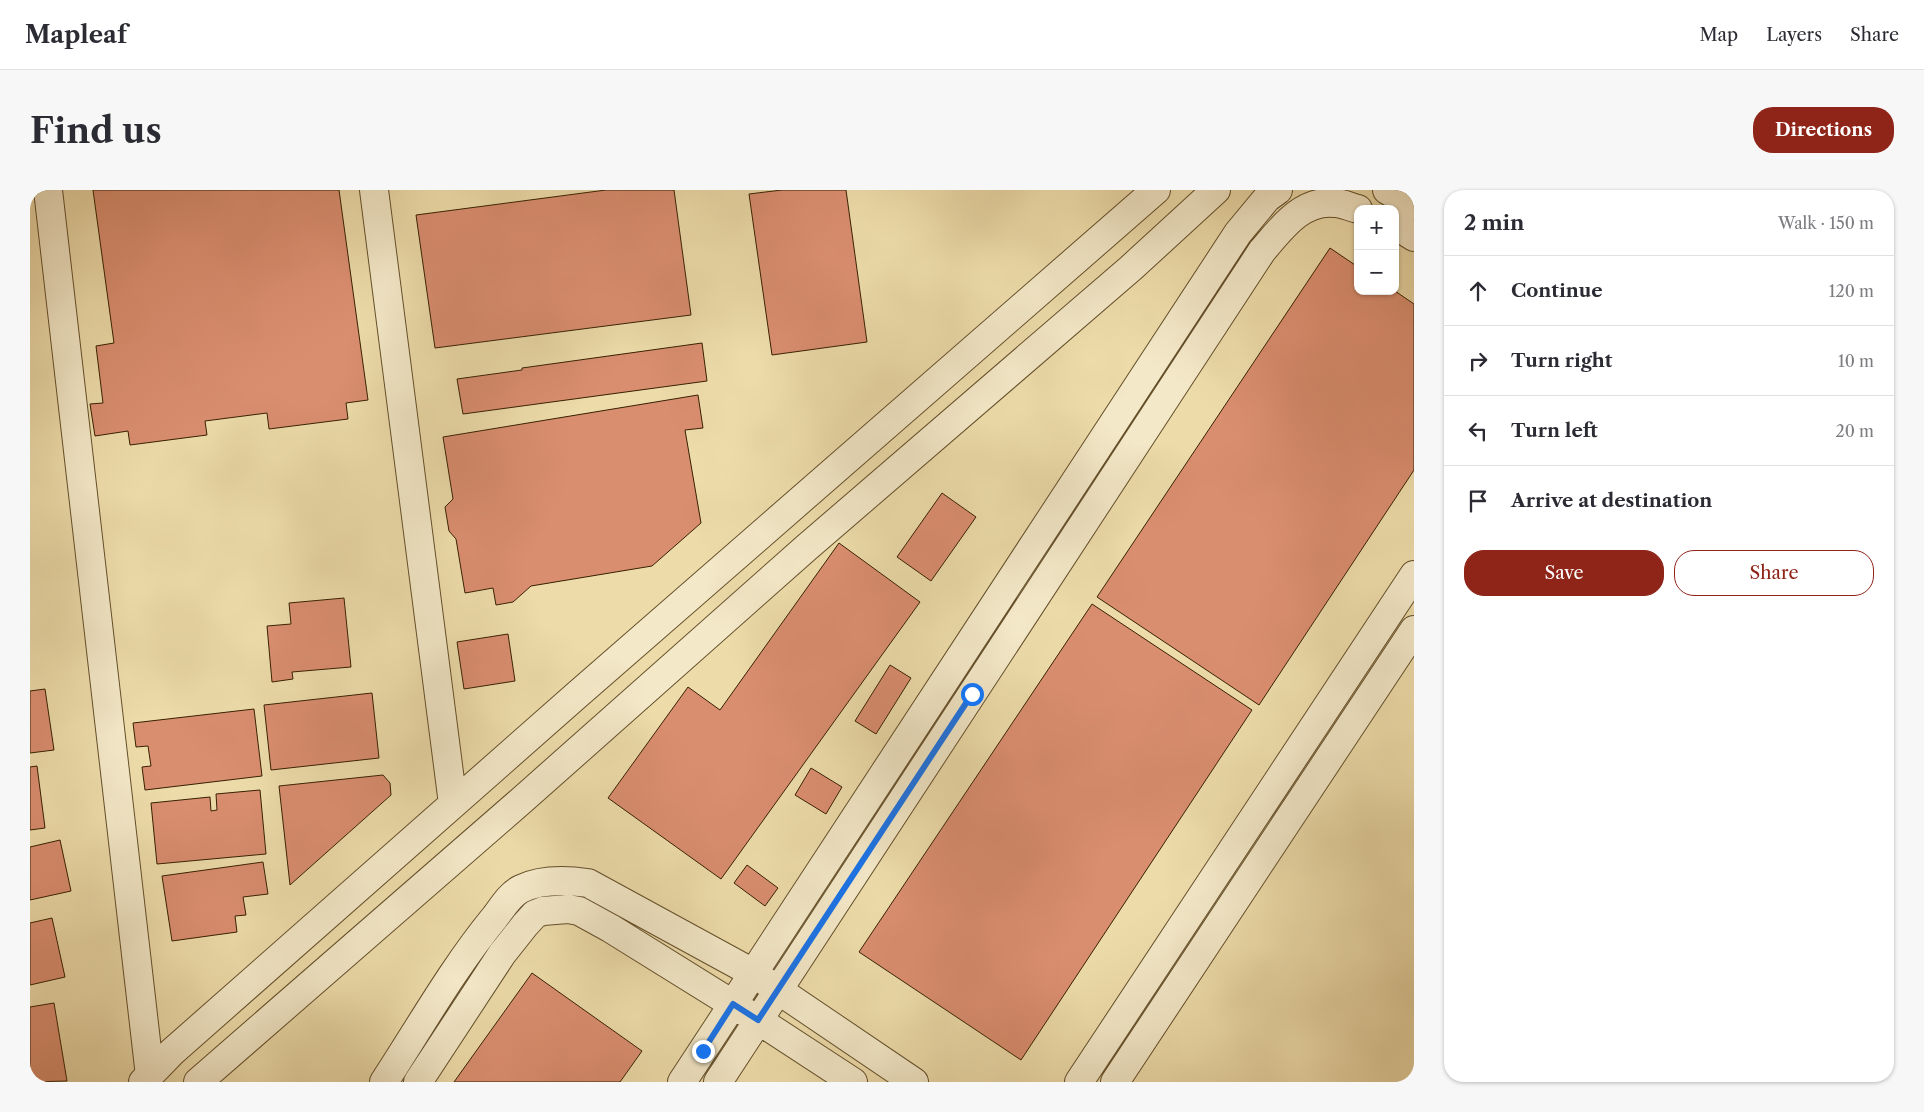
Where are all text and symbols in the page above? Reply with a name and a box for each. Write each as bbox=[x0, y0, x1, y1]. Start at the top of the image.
text: Mapleaf bbox=[25, 20, 127, 49]
text: Map bbox=[1700, 24, 1738, 46]
text: Layers bbox=[1766, 24, 1822, 46]
text: Share bbox=[1850, 24, 1899, 46]
button: Directions bbox=[1753, 107, 1894, 153]
text: Find us bbox=[30, 109, 162, 152]
map controls bbox=[1354, 205, 1399, 295]
button: + bbox=[1354, 205, 1399, 250]
text: 2 min bbox=[1464, 210, 1524, 235]
text: Walk · 150 m bbox=[1778, 213, 1874, 233]
button: − bbox=[1354, 250, 1399, 295]
icon: ahead bbox=[1464, 277, 1492, 305]
text: Continue bbox=[1511, 279, 1603, 302]
text: 120 m bbox=[1829, 281, 1874, 301]
icon: right bbox=[1464, 347, 1492, 375]
text: Turn right bbox=[1511, 349, 1612, 372]
text: 10 m bbox=[1838, 351, 1874, 371]
icon: left bbox=[1464, 417, 1492, 445]
text: Turn left bbox=[1511, 419, 1598, 442]
text: 20 m bbox=[1835, 421, 1874, 441]
icon: arrive bbox=[1464, 487, 1492, 515]
text: Arrive at destination bbox=[1511, 489, 1712, 512]
button: Save bbox=[1464, 550, 1664, 596]
button: Share bbox=[1674, 550, 1874, 596]
route start bbox=[961, 683, 984, 706]
route end bbox=[692, 1040, 715, 1063]

